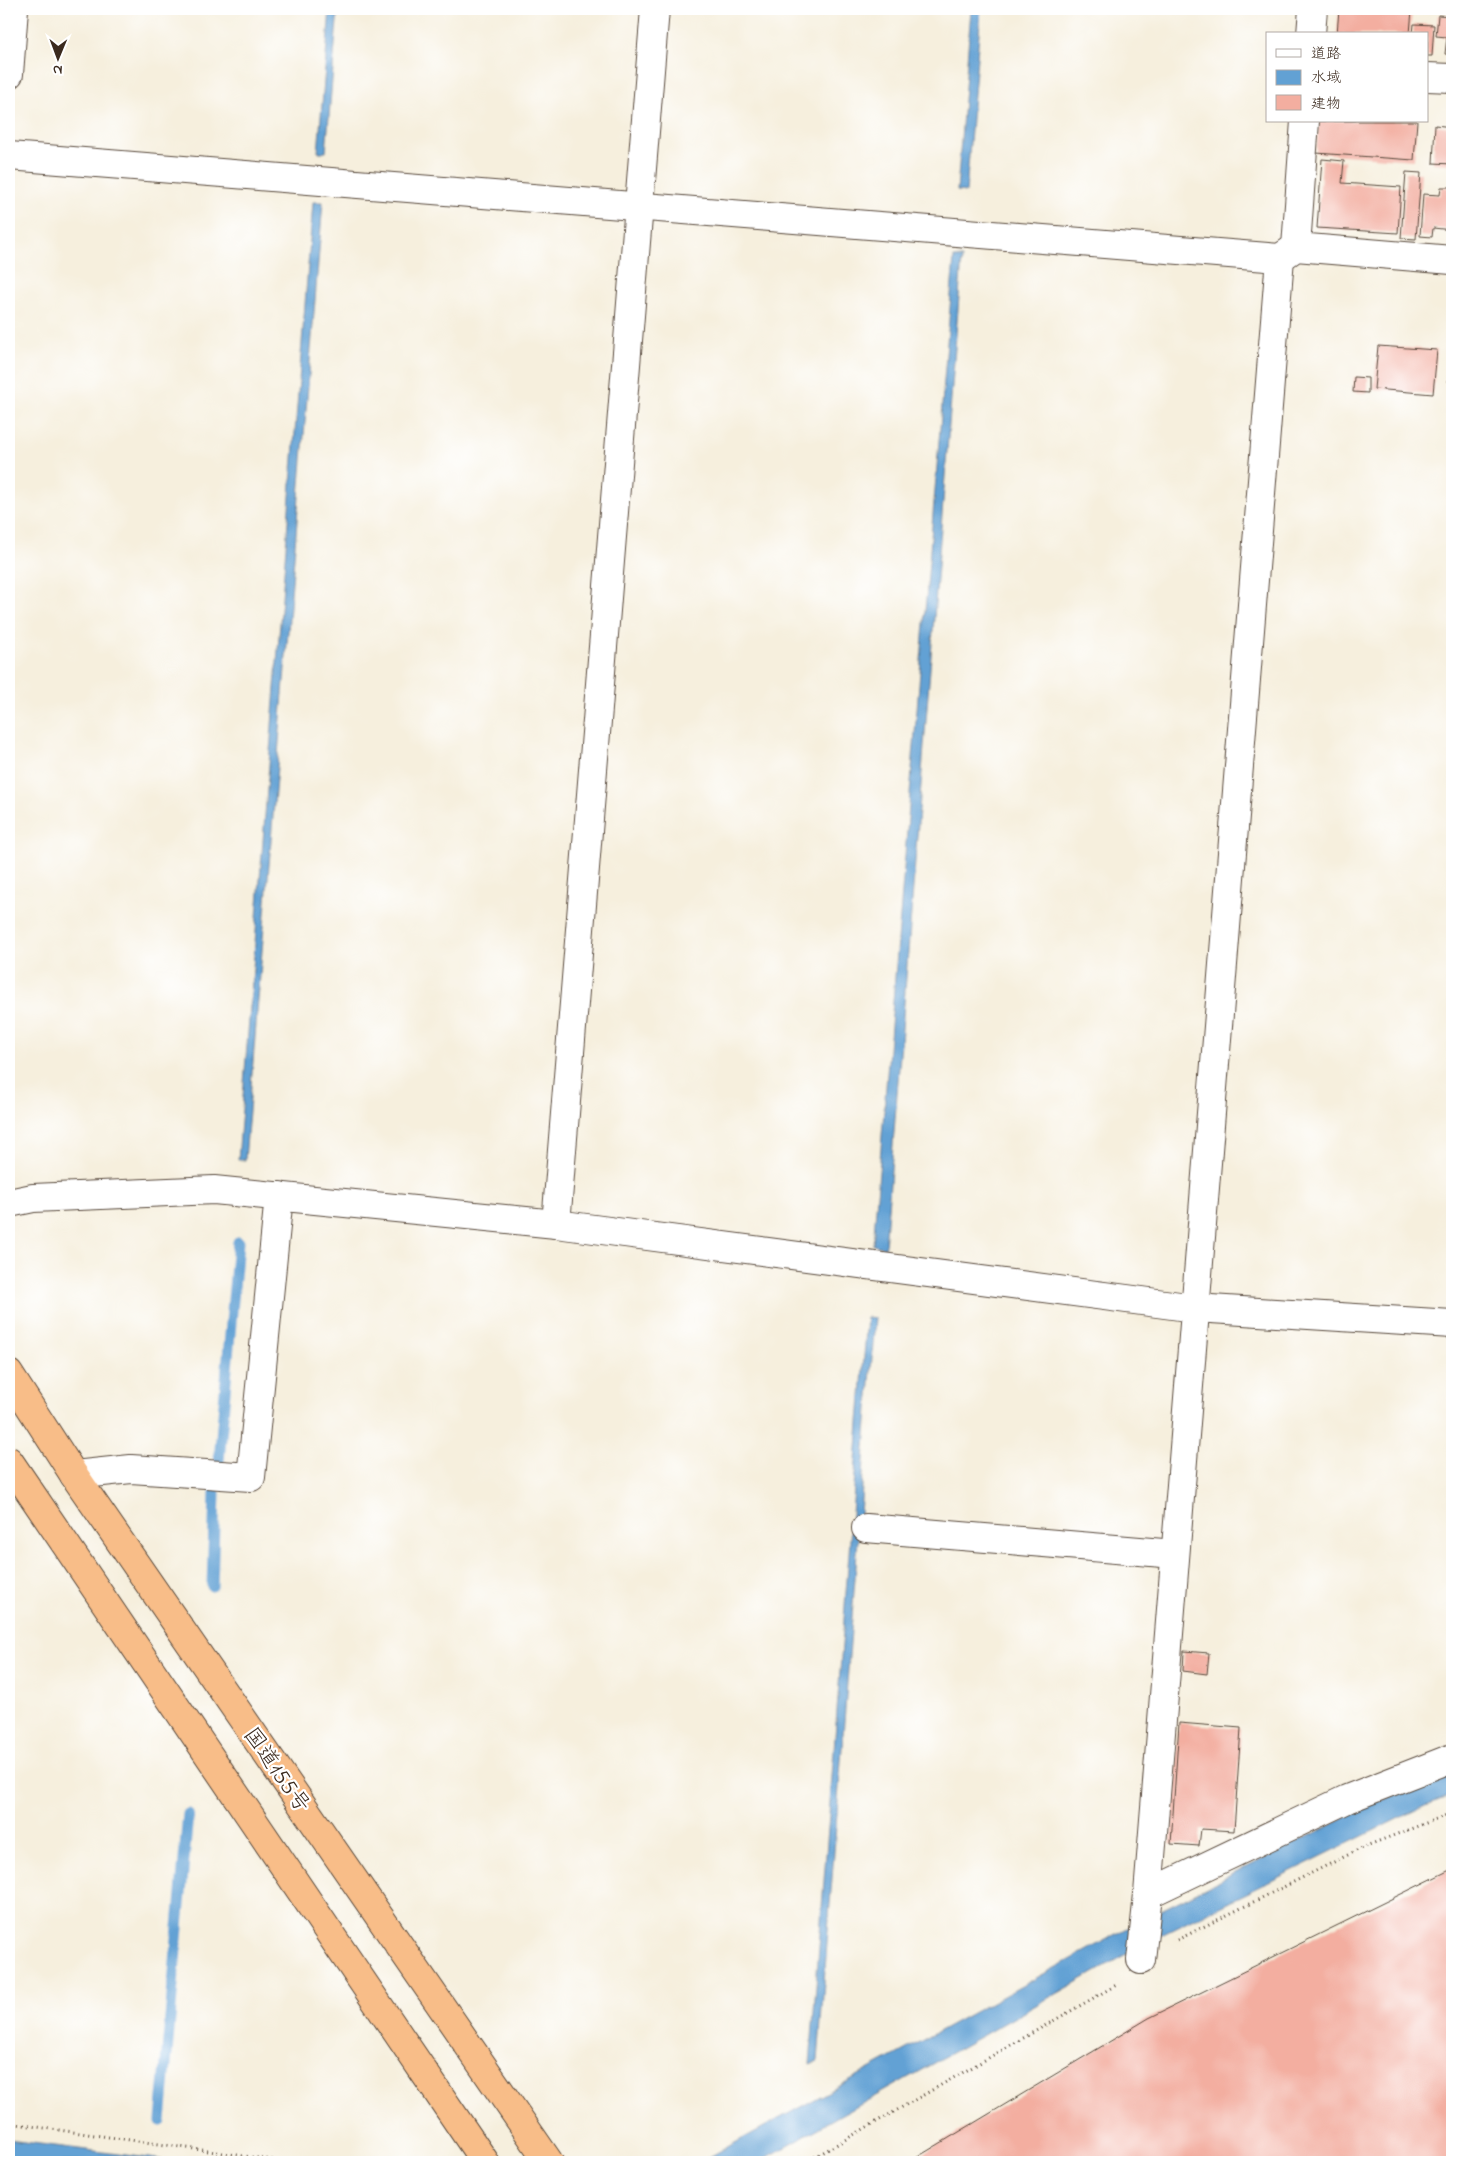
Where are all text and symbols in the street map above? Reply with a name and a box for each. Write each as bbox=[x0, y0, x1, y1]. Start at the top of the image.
north arrow bbox=[32, 32, 82, 82]
legend bbox=[1266, 32, 1428, 122]
text: 道路 bbox=[1311, 43, 1341, 65]
text: N bbox=[53, 59, 63, 80]
text: 水域 bbox=[1311, 67, 1341, 89]
text: 建物 bbox=[1311, 93, 1341, 115]
street label: 国道155号 bbox=[234, 1721, 317, 1820]

